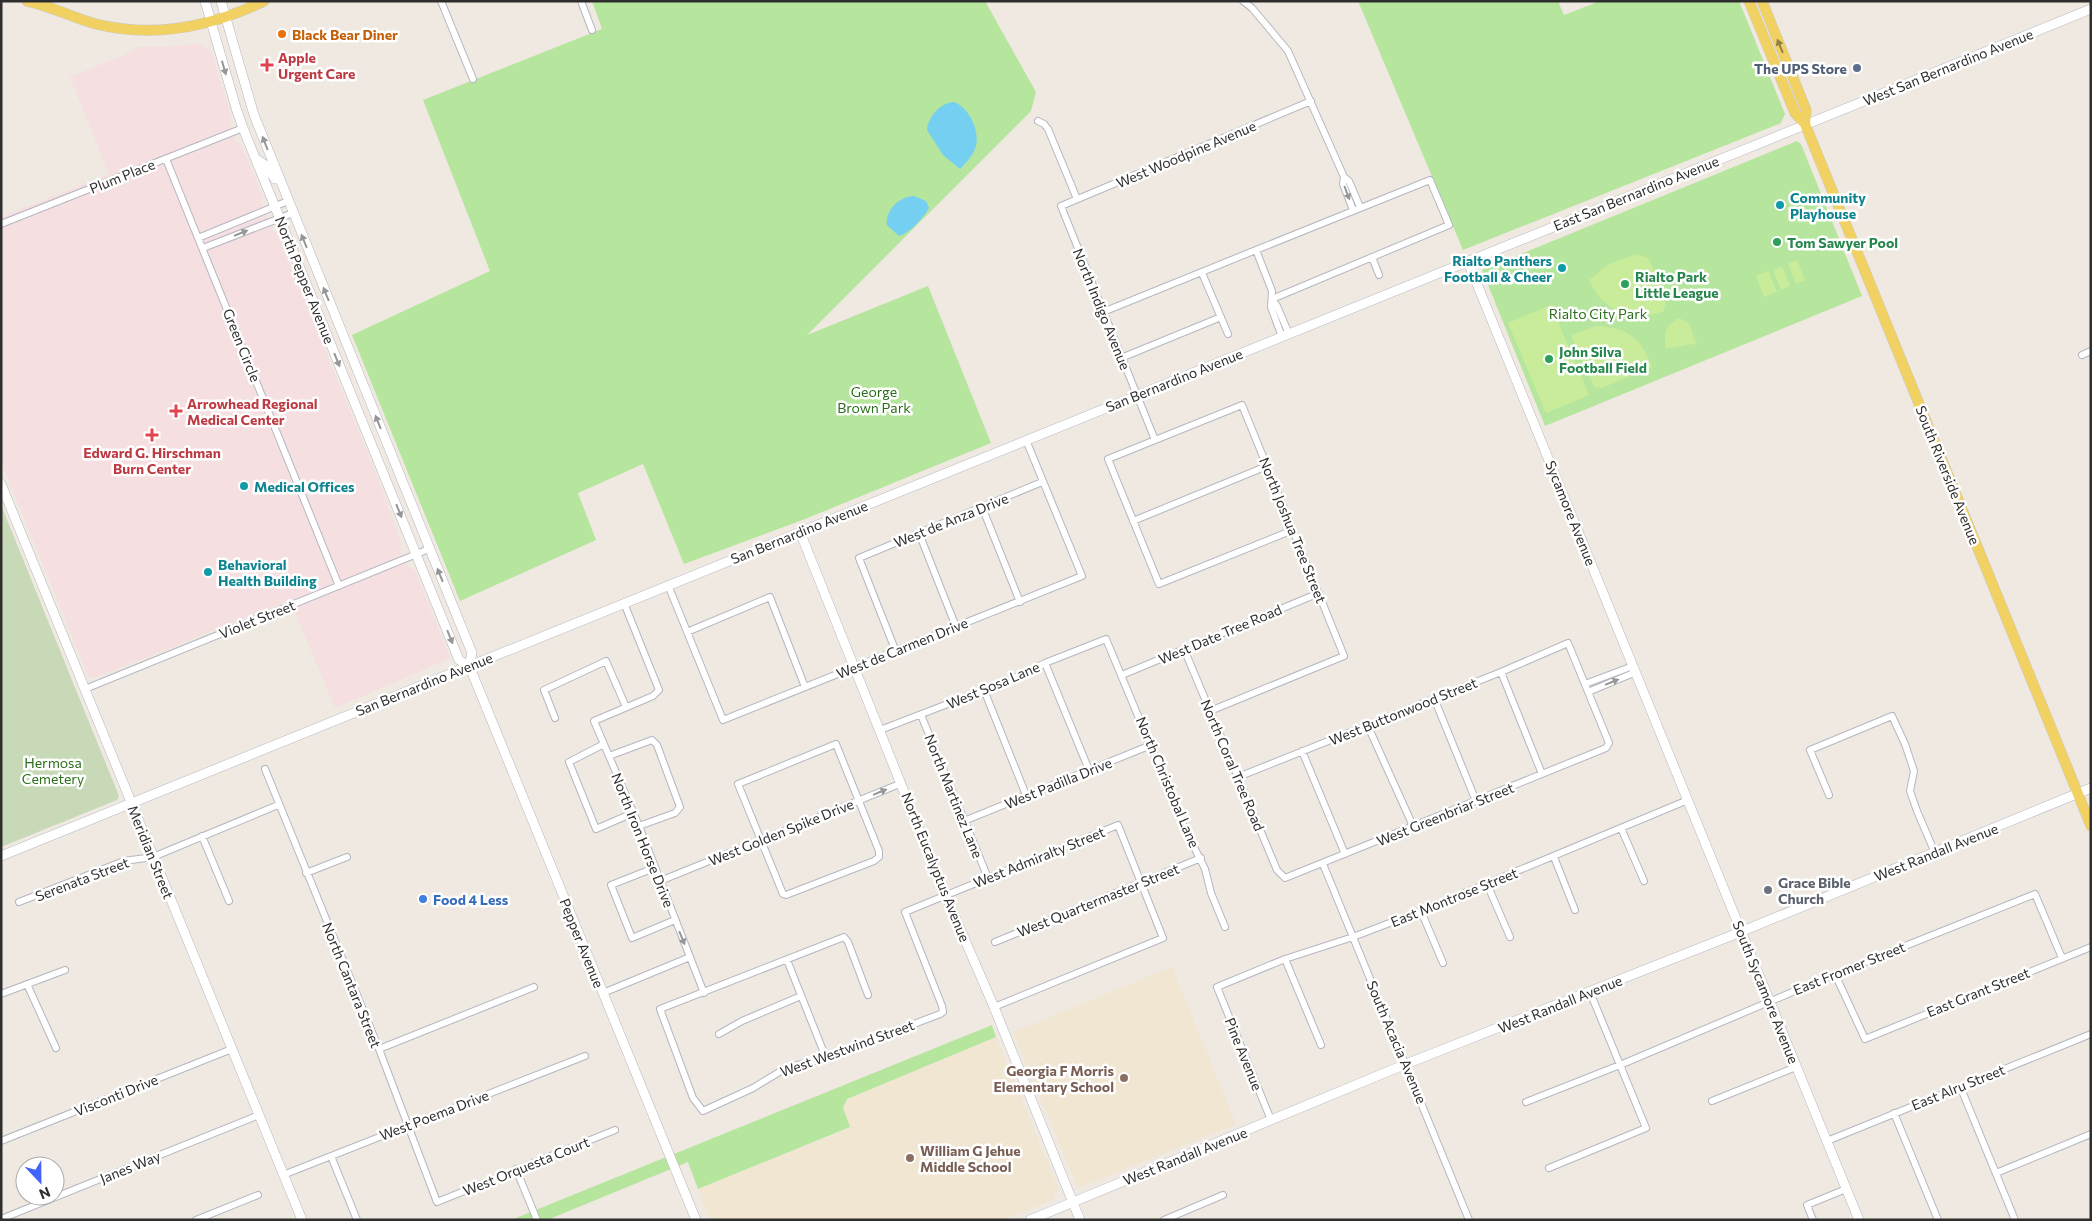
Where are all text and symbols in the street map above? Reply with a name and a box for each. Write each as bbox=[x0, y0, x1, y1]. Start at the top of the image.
street label: West San Bernardino Avenue bbox=[1861, 25, 2035, 109]
place label: Black Bear Diner bbox=[292, 26, 398, 43]
marker: Black Bear Diner bbox=[276, 28, 288, 40]
one-way arrow bbox=[1776, 39, 1784, 53]
place label: Apple Urgent Care bbox=[278, 49, 356, 82]
marker: Apple Urgent Care bbox=[260, 58, 274, 72]
place label: The UPS Store bbox=[1754, 60, 1847, 77]
one-way arrow bbox=[221, 61, 229, 76]
marker: The UPS Store bbox=[1851, 62, 1863, 74]
street label: West Woodpine Avenue bbox=[1114, 117, 1258, 191]
one-way arrow bbox=[261, 135, 268, 150]
street label: East San Bernardino Avenue bbox=[1551, 152, 1721, 234]
street label: Plum Place bbox=[87, 155, 157, 197]
one-way arrow bbox=[1344, 186, 1351, 201]
place label: Community Playhouse bbox=[1790, 189, 1866, 222]
marker: Community Playhouse bbox=[1774, 199, 1786, 211]
street label: North Pepper Avenue bbox=[272, 214, 338, 346]
one-way arrow bbox=[234, 229, 249, 237]
one-way arrow bbox=[300, 233, 308, 248]
place label: Tom Sawyer Pool bbox=[1787, 234, 1898, 251]
marker: Tom Sawyer Pool bbox=[1771, 236, 1783, 248]
street label: North Indigo Avenue bbox=[1070, 246, 1134, 372]
place label: Rialto Panthers Football & Cheer bbox=[1444, 252, 1552, 285]
marker: Rialto Panthers Football & Cheer bbox=[1556, 262, 1568, 274]
place label: Rialto Park Little League bbox=[1635, 268, 1719, 301]
marker: Rialto Park Little League bbox=[1619, 278, 1631, 290]
one-way arrow bbox=[321, 287, 329, 301]
park label: Rialto City Park bbox=[1549, 305, 1648, 322]
street label: Green Circle bbox=[220, 306, 264, 384]
place label: John Silva Football Field bbox=[1559, 343, 1647, 376]
street label: San Bernardino Avenue bbox=[1103, 345, 1245, 415]
one-way arrow bbox=[334, 353, 342, 368]
marker: John Silva Football Field bbox=[1543, 353, 1555, 365]
park label: George Brown Park bbox=[837, 383, 911, 416]
place label: Arrowhead Regional Medical Center bbox=[187, 395, 318, 428]
street label: South Riverside Avenue bbox=[1912, 403, 1984, 547]
marker: Arrowhead Regional Medical Center bbox=[169, 404, 183, 418]
one-way arrow bbox=[374, 414, 382, 429]
marker: Edward G. Hirschman Burn Center bbox=[145, 428, 159, 442]
place label: Edward G. Hirschman Burn Center bbox=[83, 444, 221, 477]
street label: North Joshua Tree Street bbox=[1256, 455, 1330, 606]
street label: Sycamore Avenue bbox=[1542, 458, 1600, 568]
place label: Medical Offices bbox=[254, 478, 355, 495]
marker: Medical Offices bbox=[238, 480, 250, 492]
street label: West de Anza Drive bbox=[891, 489, 1011, 551]
street label: San Bernardino Avenue bbox=[728, 497, 870, 567]
one-way arrow bbox=[395, 504, 403, 518]
place label: Behavioral Health Building bbox=[218, 556, 317, 589]
marker: Behavioral Health Building bbox=[202, 566, 214, 578]
one-way arrow bbox=[436, 568, 444, 582]
street label: Violet Street bbox=[217, 596, 298, 642]
street label: West Date Tree Road bbox=[1156, 600, 1284, 668]
street label: West de Carmen Drive bbox=[834, 614, 970, 682]
one-way arrow bbox=[446, 630, 454, 645]
street label: San Bernardino Avenue bbox=[353, 649, 495, 719]
street label: West Sosa Lane bbox=[944, 658, 1042, 712]
street label: West Buttonwood Street bbox=[1327, 673, 1480, 748]
one-way arrow bbox=[1605, 678, 1619, 686]
street label: North Coral Tree Road bbox=[1198, 697, 1268, 833]
street label: North Christobal Lane bbox=[1133, 714, 1203, 850]
street label: North Martinez Lane bbox=[921, 731, 987, 861]
park label: Hermosa Cemetery bbox=[22, 754, 84, 787]
street label: West Padilla Drive bbox=[1002, 754, 1114, 812]
street label: North Iron Horse Drive bbox=[608, 770, 678, 910]
street label: West Greenbriar Street bbox=[1374, 779, 1516, 849]
one-way arrow bbox=[873, 787, 887, 795]
street label: North Eucalyptus Avenue bbox=[898, 790, 974, 944]
street label: West Golden Spike Drive bbox=[706, 795, 856, 869]
street label: Meridian Street bbox=[125, 803, 178, 901]
street label: West Randall Avenue bbox=[1872, 819, 2000, 885]
street label: West Admiralty Street bbox=[971, 823, 1107, 891]
street label: Serenata Street bbox=[33, 853, 131, 905]
street label: West Quartermaster Street bbox=[1015, 860, 1182, 940]
street label: East Montrose Street bbox=[1388, 864, 1520, 930]
place label: Grace Bible Church bbox=[1778, 874, 1851, 907]
marker: Grace Bible Church bbox=[1762, 884, 1774, 896]
place label: Food 4 Less bbox=[433, 891, 509, 908]
marker: Food 4 Less bbox=[417, 893, 429, 905]
street label: Pepper Avenue bbox=[556, 896, 608, 990]
street label: South Sycamore Avenue bbox=[1730, 918, 1802, 1066]
street label: North Cantara Street bbox=[319, 920, 385, 1051]
one-way arrow bbox=[679, 931, 687, 946]
street label: East Fromer Street bbox=[1790, 938, 1908, 998]
street label: East Grant Street bbox=[1924, 964, 2032, 1020]
street label: West Randall Avenue bbox=[1496, 971, 1624, 1037]
street label: South Acacia Avenue bbox=[1363, 978, 1431, 1106]
street label: Pine Avenue bbox=[1222, 1015, 1266, 1093]
street label: West Westwind Street bbox=[778, 1016, 917, 1080]
street label: East Alru Street bbox=[1909, 1060, 2007, 1113]
place label: Georgia F Morris Elementary School bbox=[994, 1062, 1114, 1095]
street label: Visconti Drive bbox=[72, 1070, 160, 1120]
marker: Georgia F Morris Elementary School bbox=[1118, 1072, 1130, 1084]
street label: West Poema Drive bbox=[377, 1086, 491, 1144]
street label: West Randall Avenue bbox=[1121, 1123, 1249, 1189]
street label: West Orquesta Court bbox=[460, 1133, 592, 1199]
place label: William G Jehue Middle School bbox=[920, 1142, 1021, 1175]
street label: Janes Way bbox=[97, 1147, 163, 1187]
marker: William G Jehue Middle School bbox=[904, 1152, 916, 1164]
north arrow bbox=[15, 1156, 65, 1206]
text: N bbox=[37, 1184, 53, 1203]

